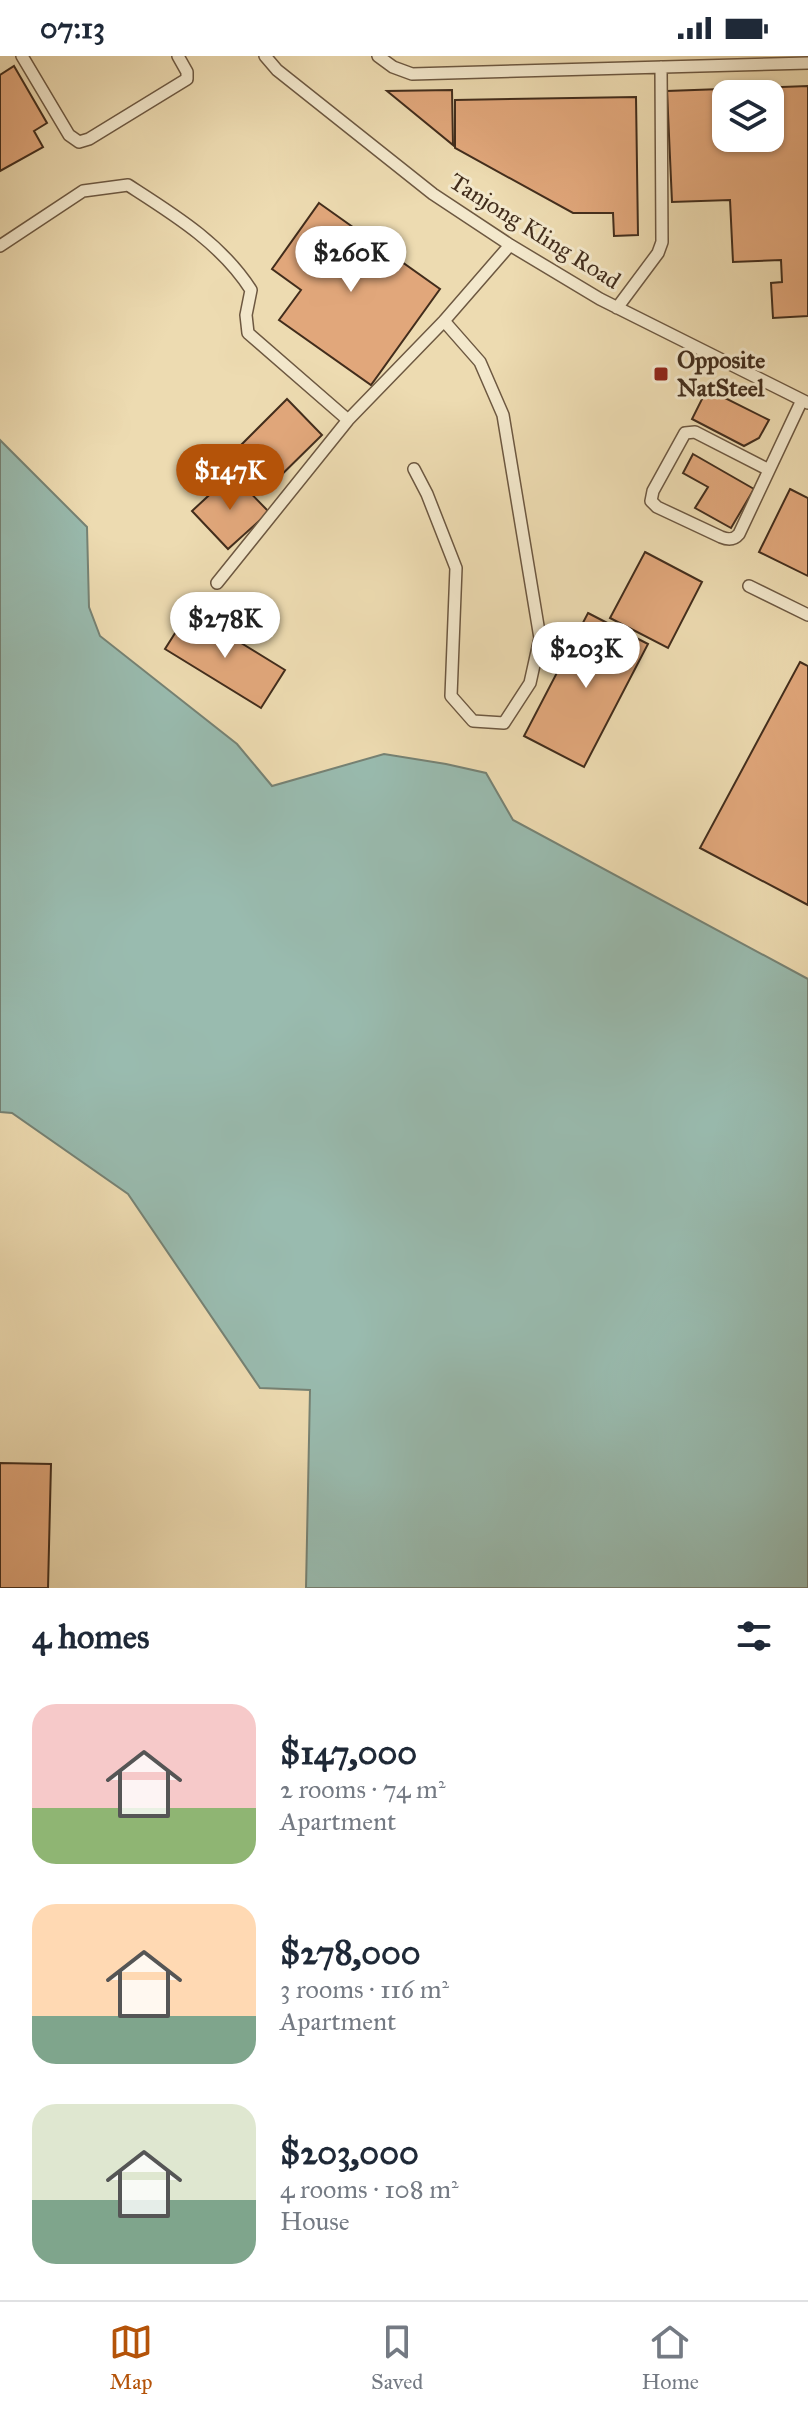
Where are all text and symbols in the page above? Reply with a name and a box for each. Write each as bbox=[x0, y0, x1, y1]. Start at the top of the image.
text: 07:13 bbox=[40, 10, 105, 46]
map controls bbox=[712, 80, 784, 152]
button: layers bbox=[712, 80, 784, 152]
street label: Tanjong Kling Road bbox=[444, 166, 626, 296]
pin: $260K bbox=[295, 226, 407, 294]
text: $260K bbox=[313, 236, 389, 268]
place label: Opposite NatSteel bbox=[677, 345, 765, 403]
marker: Opposite NatSteel bbox=[652, 365, 670, 383]
pin: $147K bbox=[174, 444, 286, 512]
text: $147K bbox=[194, 454, 266, 486]
pin: $278K bbox=[169, 592, 281, 660]
text: $278K bbox=[188, 602, 262, 634]
pin: $203K bbox=[530, 622, 642, 690]
text: $203K bbox=[550, 632, 622, 664]
icon: filters bbox=[732, 1614, 776, 1658]
text: 4 homes bbox=[32, 1616, 149, 1657]
text: $147,000 bbox=[280, 1732, 417, 1773]
icon: home bbox=[96, 1736, 192, 1832]
text: 2 rooms · 74 m² bbox=[280, 1773, 446, 1805]
text: Apartment bbox=[280, 1805, 396, 1837]
text: $278,000 bbox=[280, 1932, 421, 1973]
icon: home bbox=[96, 1936, 192, 2032]
text: 3 rooms · 116 m² bbox=[280, 1973, 449, 2005]
text: Apartment bbox=[280, 2005, 396, 2037]
text: $203,000 bbox=[280, 2132, 419, 2173]
icon: home bbox=[96, 2136, 192, 2232]
text: 4 rooms · 108 m² bbox=[280, 2173, 459, 2205]
text: House bbox=[280, 2205, 350, 2237]
tab: Map bbox=[109, 2320, 153, 2395]
tab: Saved bbox=[371, 2320, 423, 2395]
tab: Home bbox=[641, 2320, 699, 2395]

